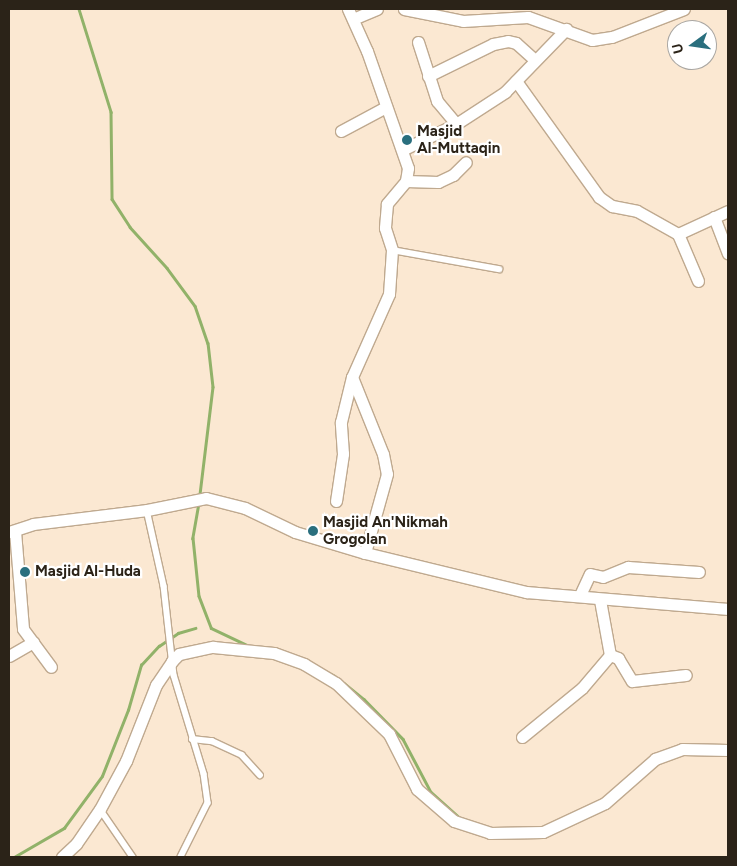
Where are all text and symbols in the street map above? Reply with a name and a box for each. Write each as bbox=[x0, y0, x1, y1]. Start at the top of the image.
north arrow bbox=[667, 20, 717, 70]
text: U bbox=[668, 42, 687, 55]
place label: Masjid Al-Muttaqin bbox=[417, 122, 500, 157]
marker: Masjid Al-Muttaqin bbox=[401, 134, 413, 146]
place label: Masjid An'Nikmah Grogolan bbox=[323, 513, 448, 548]
marker: Masjid An'Nikmah Grogolan bbox=[307, 525, 319, 537]
place label: Masjid Al-Huda bbox=[35, 563, 141, 581]
marker: Masjid Al-Huda bbox=[19, 566, 31, 578]

